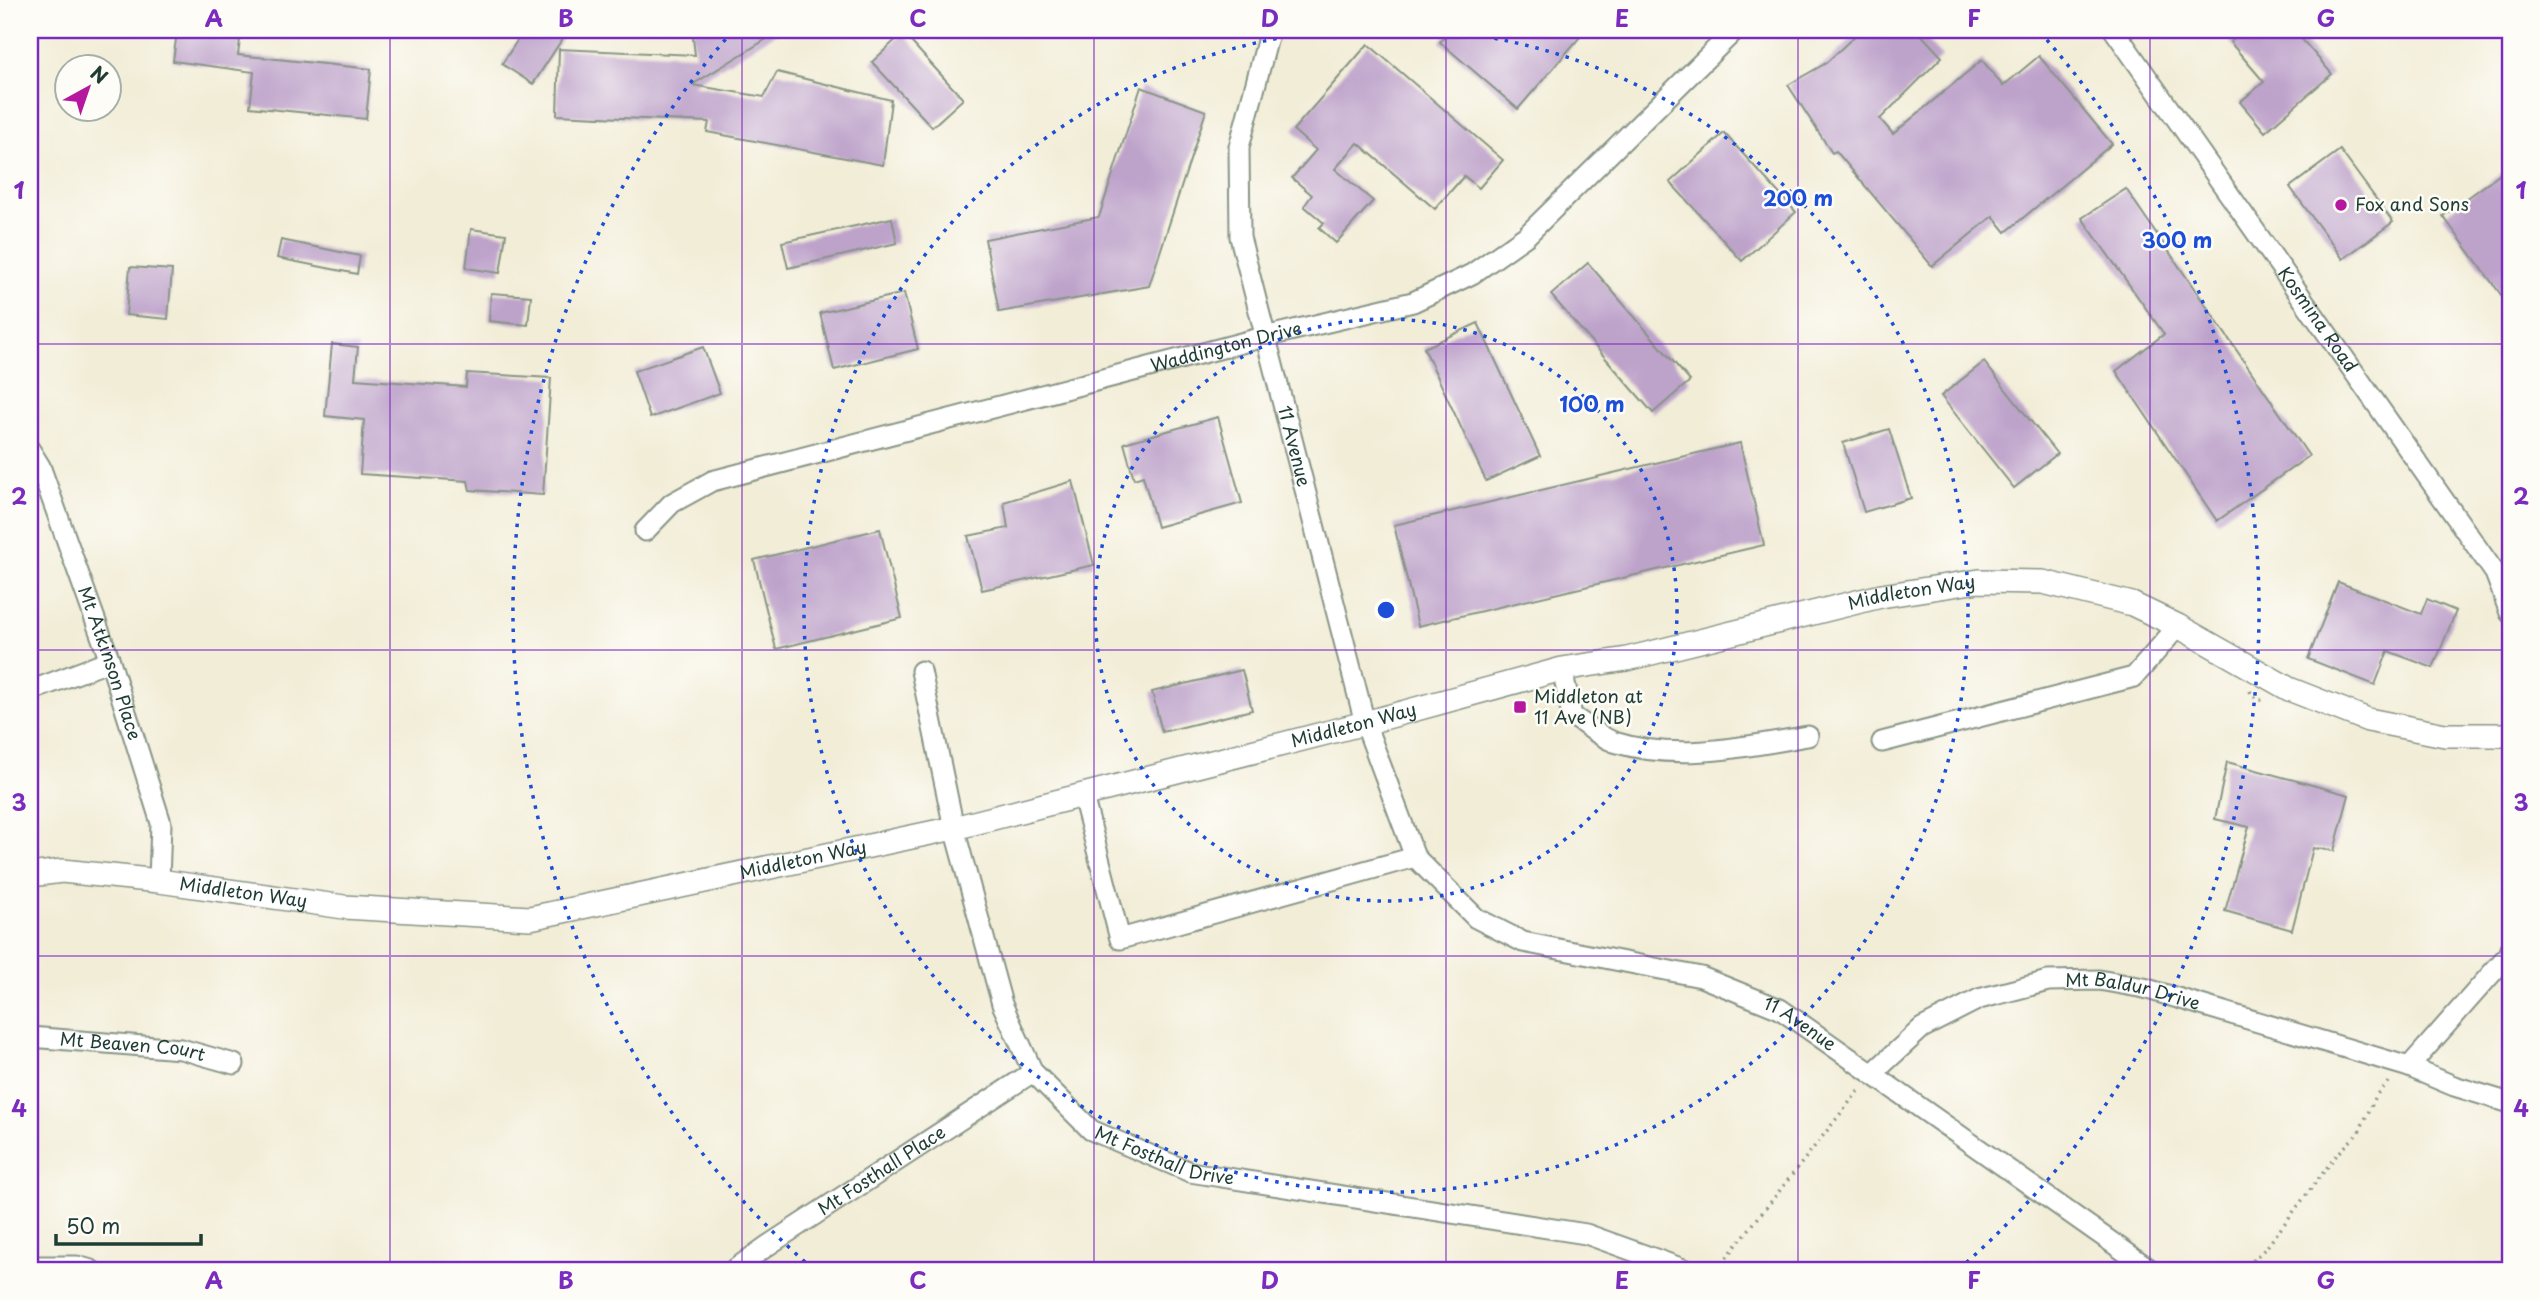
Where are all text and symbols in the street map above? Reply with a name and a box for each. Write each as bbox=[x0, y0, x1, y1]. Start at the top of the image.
text: A bbox=[205, 0, 223, 35]
text: B bbox=[558, 0, 574, 35]
text: C bbox=[909, 0, 927, 35]
text: D bbox=[1261, 0, 1279, 35]
text: E bbox=[1615, 0, 1629, 35]
text: F bbox=[1967, 0, 1981, 35]
text: G bbox=[2317, 0, 2335, 35]
north arrow bbox=[52, 52, 122, 122]
text: N bbox=[85, 59, 114, 90]
text: 1 bbox=[14, 172, 25, 207]
text: 1 bbox=[2516, 172, 2527, 207]
text: 200 m bbox=[1763, 181, 1833, 213]
place label: Fox and Sons bbox=[2355, 190, 2469, 217]
marker: Fox and Sons bbox=[2333, 197, 2349, 213]
text: 300 m bbox=[2142, 223, 2212, 255]
street label: Kosmina Road bbox=[2272, 261, 2365, 377]
street label: Waddington Drive bbox=[1148, 314, 1304, 378]
text: 100 m bbox=[1559, 387, 1625, 419]
street label: 11 Avenue bbox=[1272, 402, 1319, 489]
text: 2 bbox=[11, 478, 27, 513]
text: 2 bbox=[2513, 478, 2529, 513]
street label: Middleton Way bbox=[1845, 567, 1977, 616]
street label: Mt Atkinson Place bbox=[72, 582, 149, 743]
centre of rings bbox=[1374, 598, 1398, 622]
place label: Middleton at 11 Ave (NB) bbox=[1534, 682, 1643, 730]
street label: Middleton Way bbox=[1288, 695, 1419, 753]
marker: Middleton at 11 Ave (NB) bbox=[1512, 699, 1528, 715]
text: 3 bbox=[11, 784, 27, 819]
text: 3 bbox=[2513, 784, 2529, 819]
street label: Middleton Way bbox=[737, 832, 868, 885]
street label: Middleton Way bbox=[178, 869, 309, 914]
street label: Mt Baldur Drive bbox=[2065, 964, 2204, 1016]
street label: 11 Avenue bbox=[1760, 989, 1843, 1057]
street label: Mt Beaven Court bbox=[59, 1024, 209, 1067]
text: 4 bbox=[11, 1090, 27, 1125]
text: 4 bbox=[2513, 1090, 2529, 1125]
street label: Mt Fosthall Place bbox=[812, 1118, 950, 1221]
street label: Mt Fosthall Drive bbox=[1091, 1118, 1236, 1191]
scale bar bbox=[56, 1202, 201, 1246]
text: 50 m bbox=[66, 1209, 120, 1241]
text: A bbox=[205, 1262, 223, 1297]
text: B bbox=[558, 1262, 574, 1297]
text: C bbox=[909, 1262, 927, 1297]
text: D bbox=[1261, 1262, 1279, 1297]
text: E bbox=[1615, 1262, 1629, 1297]
text: F bbox=[1967, 1262, 1981, 1297]
text: G bbox=[2317, 1262, 2335, 1297]

